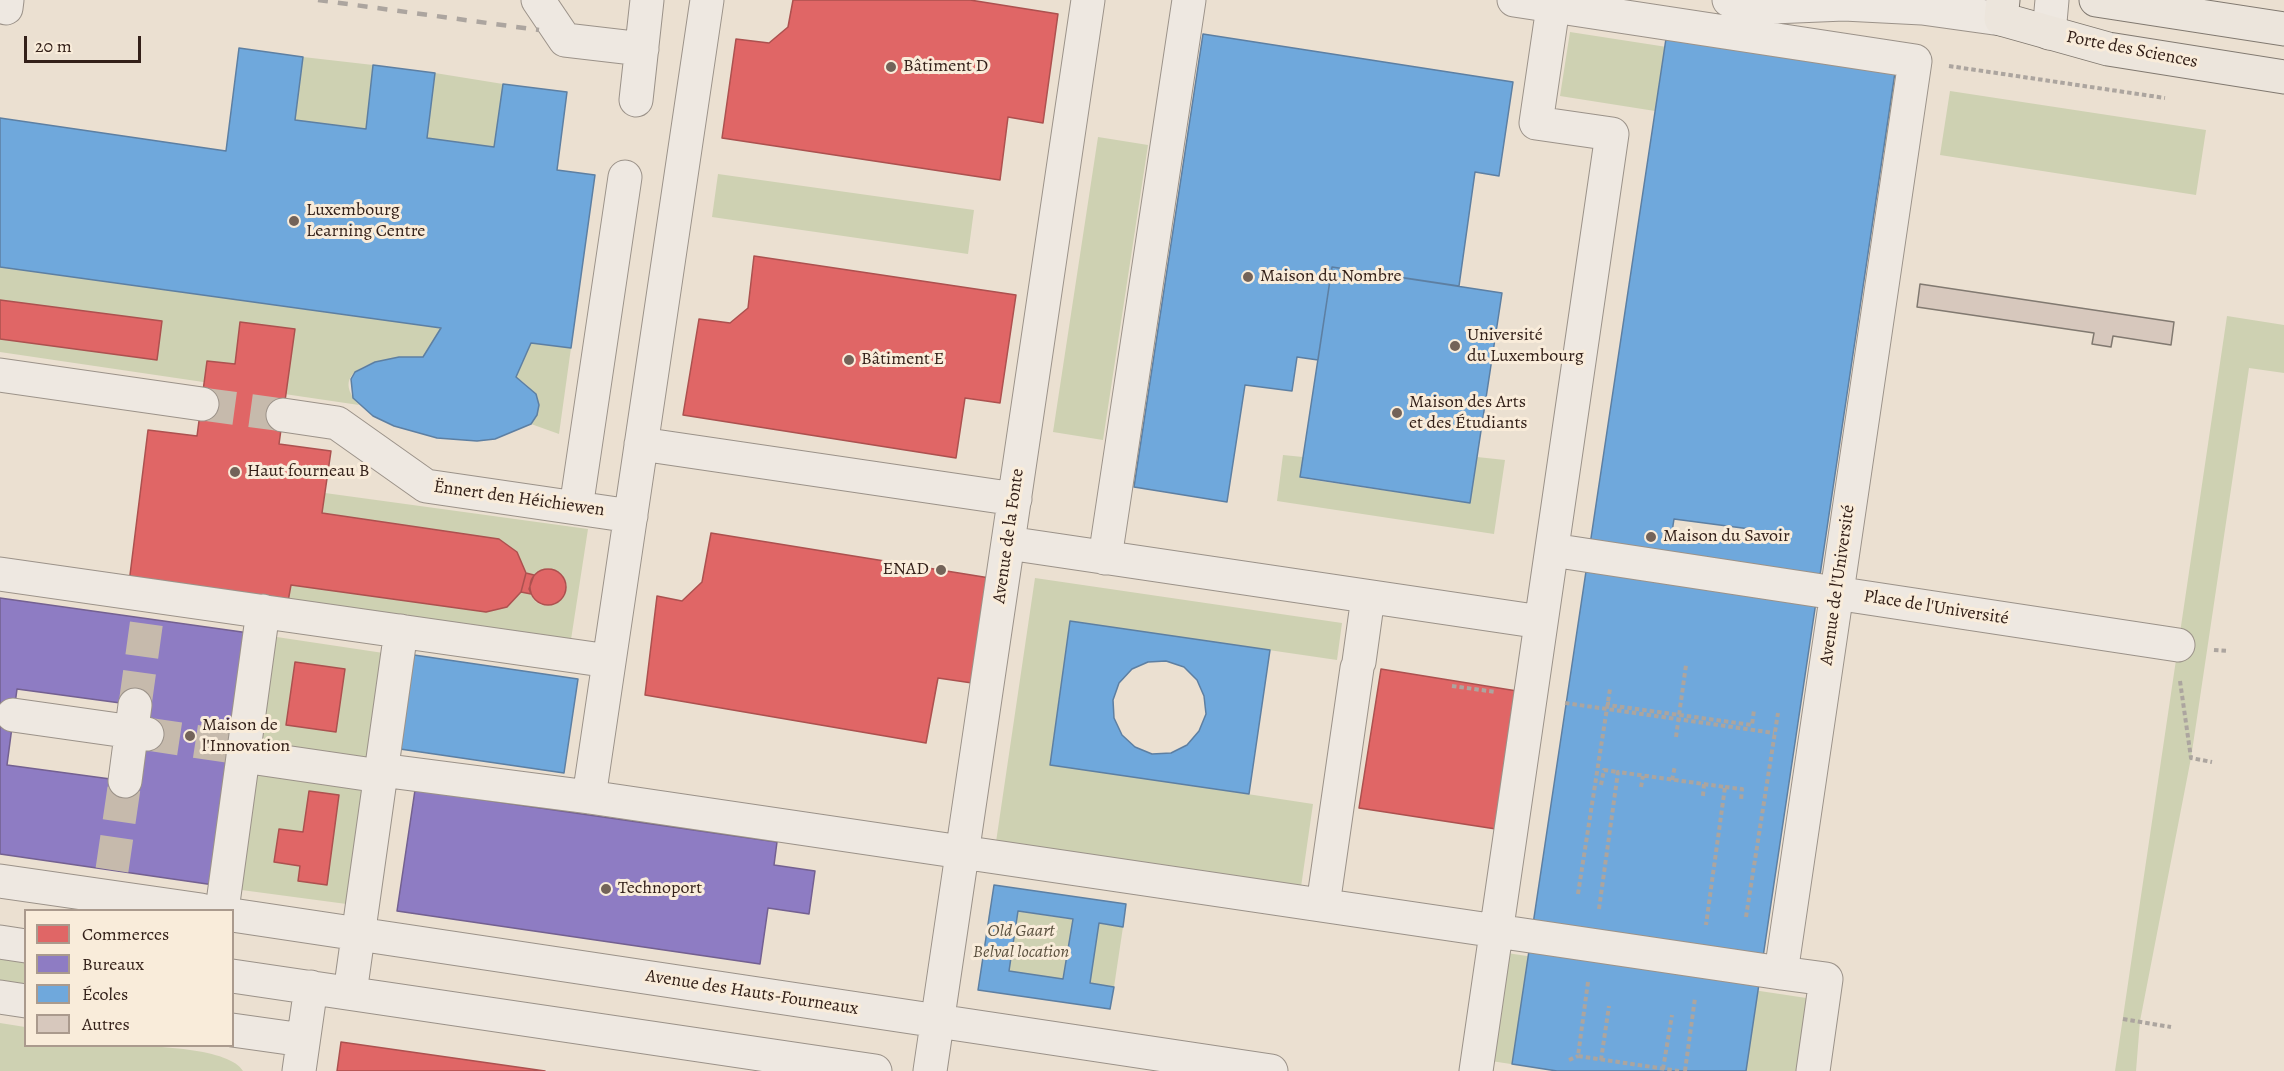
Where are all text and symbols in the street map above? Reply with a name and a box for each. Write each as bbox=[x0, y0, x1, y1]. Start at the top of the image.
scale bar bbox=[27, 24, 144, 62]
street label: Porte des Sciences bbox=[2064, 27, 2200, 73]
text: 20 m bbox=[35, 34, 72, 58]
place label: Bâtiment D bbox=[903, 56, 988, 78]
marker: Bâtiment D bbox=[884, 60, 898, 74]
place label: Luxembourg Learning Centre bbox=[306, 200, 425, 242]
marker: Luxembourg Learning Centre bbox=[287, 214, 301, 228]
place label: Maison du Nombre bbox=[1260, 266, 1402, 288]
marker: Maison du Nombre bbox=[1241, 270, 1255, 284]
place label: Université du Luxembourg bbox=[1467, 325, 1584, 368]
marker: Université du Luxembourg bbox=[1448, 339, 1462, 353]
place label: Bâtiment E bbox=[861, 349, 944, 371]
marker: Bâtiment E bbox=[842, 353, 856, 367]
place label: Maison des Arts et des Étudiants bbox=[1409, 392, 1528, 434]
marker: Maison des Arts et des Étudiants bbox=[1390, 406, 1404, 420]
place label: Haut fourneau B bbox=[247, 461, 369, 483]
marker: Haut fourneau B bbox=[228, 465, 242, 479]
street label: Avenue de la Fonte bbox=[989, 467, 1029, 605]
street label: Ënnert den Héichiewen bbox=[432, 476, 606, 522]
street label: Avenue de l'Université bbox=[1816, 503, 1860, 667]
place label: Maison du Savoir bbox=[1663, 526, 1790, 548]
marker: Maison du Savoir bbox=[1644, 530, 1658, 544]
place label: ENAD bbox=[882, 559, 929, 581]
marker: ENAD bbox=[934, 563, 948, 577]
street label: Place de l'Université bbox=[1862, 586, 2010, 630]
place label: Maison de l'Innovation bbox=[202, 715, 290, 758]
marker: Maison de l'Innovation bbox=[183, 729, 197, 743]
place label: Technoport bbox=[618, 878, 702, 900]
marker: Technoport bbox=[599, 882, 613, 896]
legend bbox=[24, 909, 234, 1047]
park label: Old Gaart Belval location bbox=[973, 921, 1069, 964]
text: Commerces bbox=[82, 922, 169, 946]
text: Bureaux bbox=[82, 952, 144, 976]
street label: Avenue des Hauts-Fourneaux bbox=[644, 966, 860, 1020]
text: Écoles bbox=[82, 982, 128, 1006]
text: Autres bbox=[82, 1012, 130, 1036]

